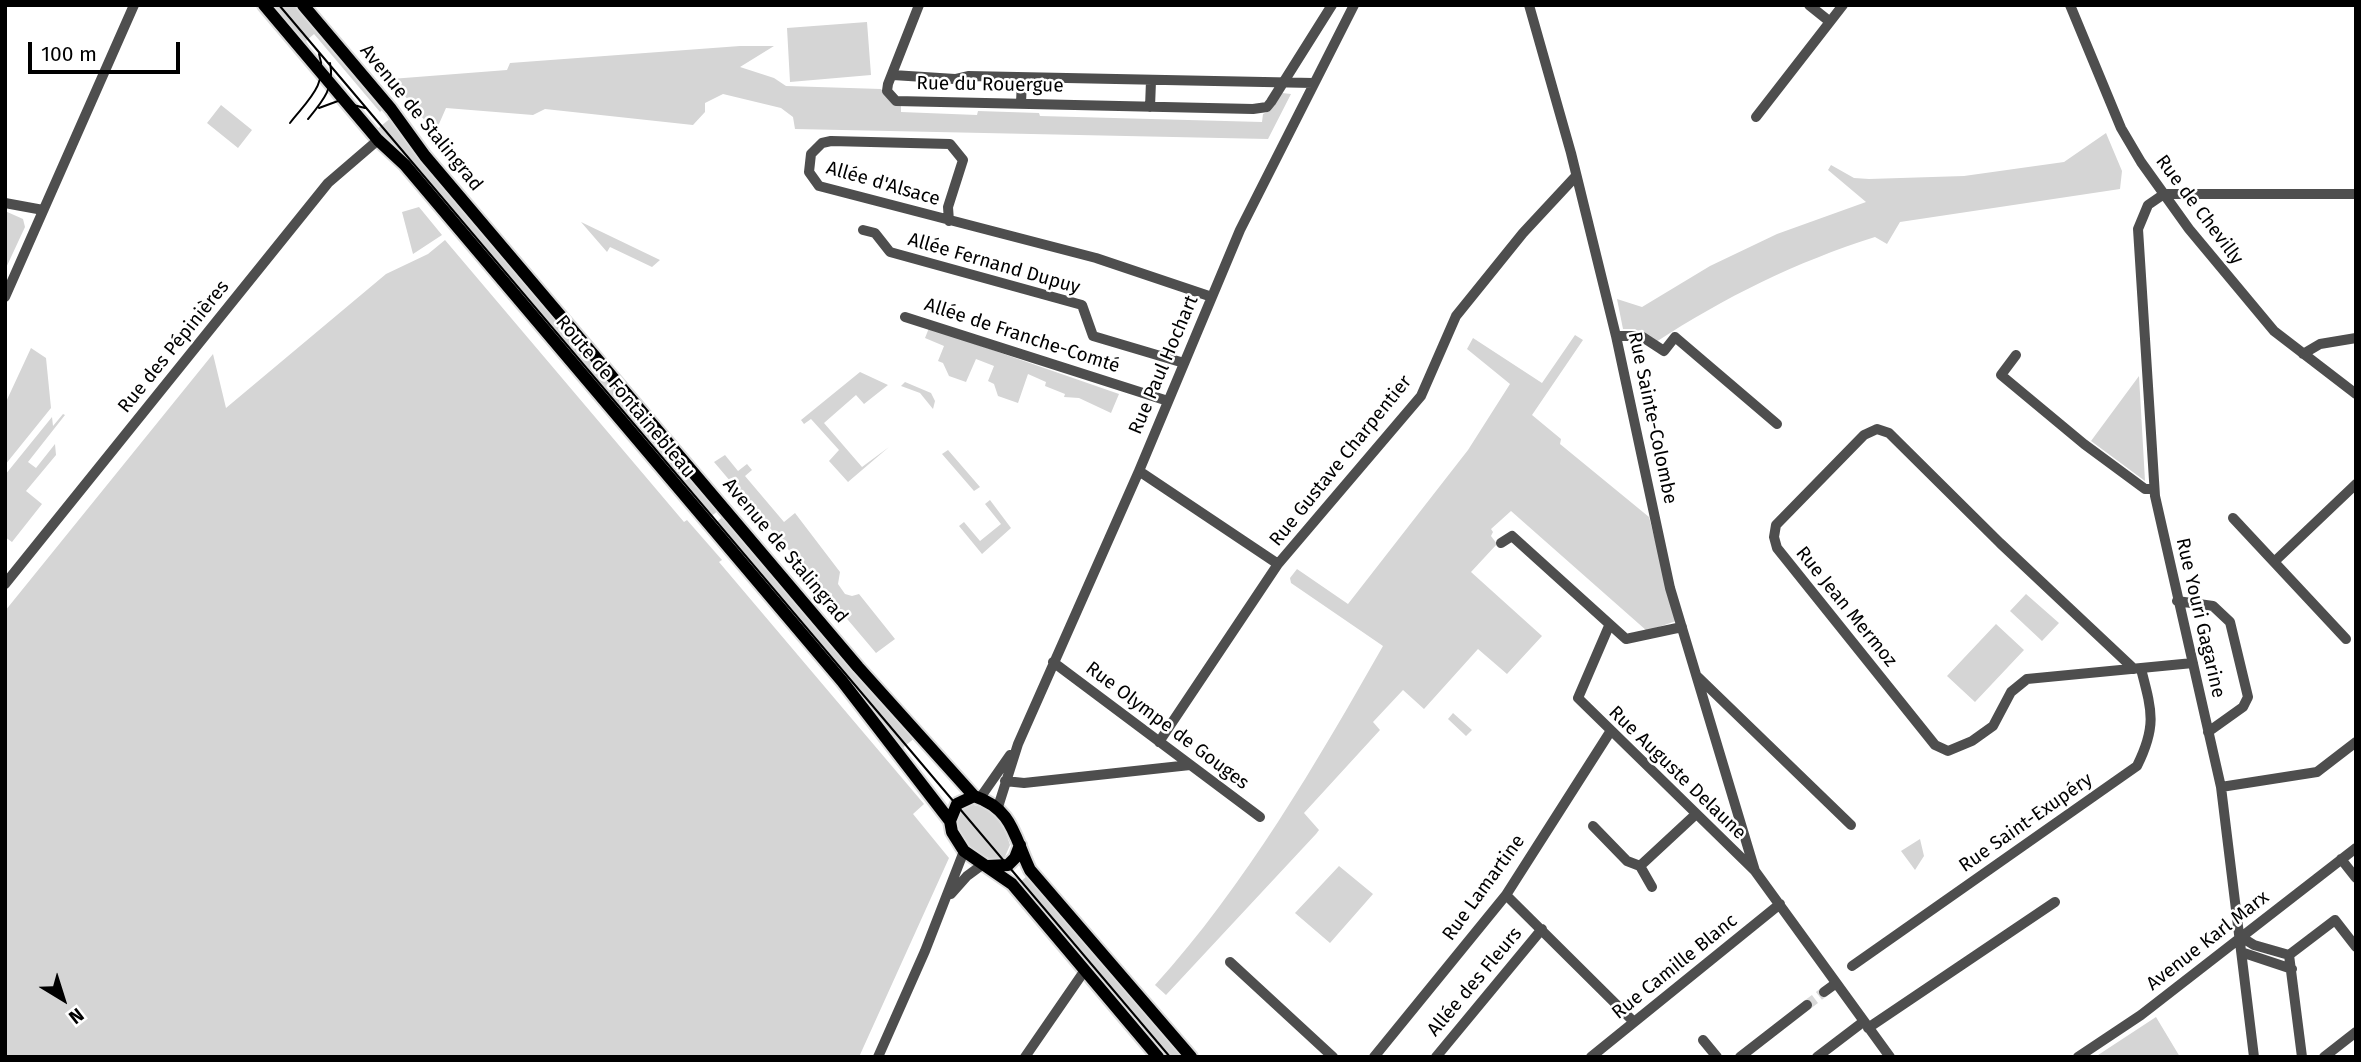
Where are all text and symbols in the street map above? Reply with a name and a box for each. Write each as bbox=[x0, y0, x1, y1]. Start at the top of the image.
scale bar bbox=[32, 28, 184, 72]
street label: Avenue de Stalingrad bbox=[355, 40, 487, 196]
text: 100 m bbox=[41, 41, 97, 67]
street label: Rue du Rouergue bbox=[916, 72, 1064, 98]
street label: Rue de Chevilly bbox=[2150, 151, 2248, 269]
street label: Allée d'Alsace bbox=[824, 157, 942, 211]
street label: Allée Fernand Dupuy bbox=[905, 229, 1083, 299]
street label: Rue des Pépinières bbox=[114, 276, 234, 418]
street label: Rue Paul Hochart bbox=[1124, 292, 1204, 438]
street label: Allée de Franche-Comté bbox=[921, 294, 1123, 378]
street label: Route de Fontainebleau bbox=[550, 311, 700, 483]
street label: Rue Sainte-Colombe bbox=[1623, 330, 1681, 506]
street label: Rue Gustave Charpentier bbox=[1265, 371, 1417, 551]
street label: Avenue de Stalingrad bbox=[718, 474, 852, 628]
street label: Rue Youri Gagarine bbox=[2171, 536, 2229, 700]
street label: Rue Jean Mermoz bbox=[1790, 542, 1902, 672]
street label: Rue Olympe de Gouges bbox=[1081, 657, 1253, 795]
street label: Rue Auguste Delaune bbox=[1603, 701, 1751, 845]
street label: Rue Saint-Exupéry bbox=[1955, 768, 2097, 878]
street label: Rue Lamartine bbox=[1438, 831, 1530, 945]
street label: Avenue Karl Marx bbox=[2142, 886, 2274, 996]
street label: Rue Camille Blanc bbox=[1608, 910, 1742, 1024]
street label: Allée des Fleurs bbox=[1423, 923, 1527, 1041]
north arrow bbox=[28, 964, 98, 1034]
text: N bbox=[64, 1003, 88, 1029]

